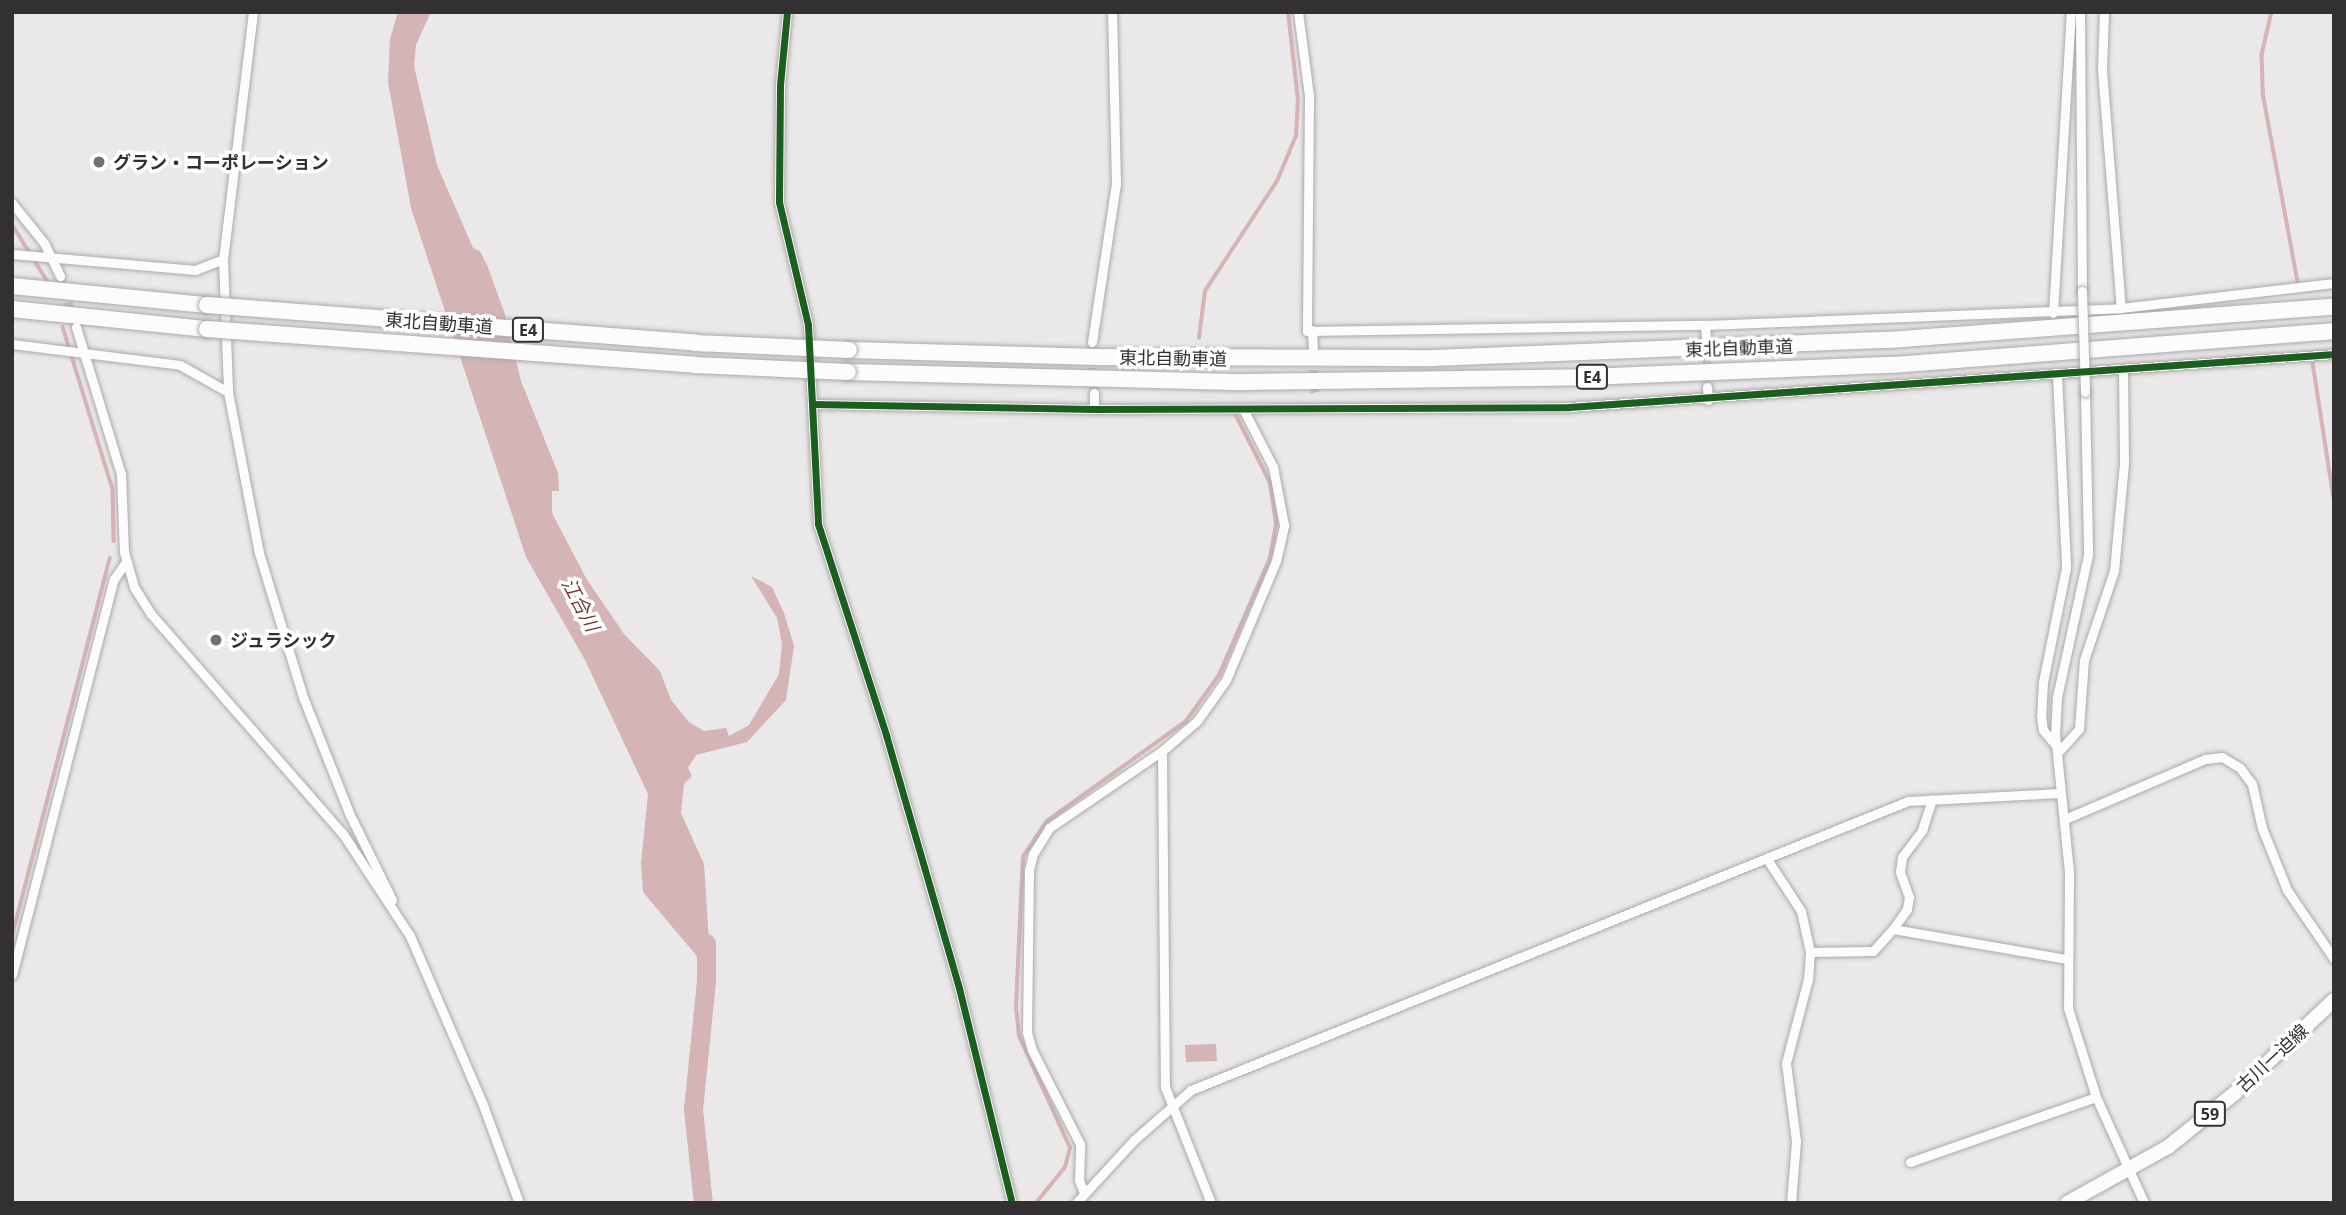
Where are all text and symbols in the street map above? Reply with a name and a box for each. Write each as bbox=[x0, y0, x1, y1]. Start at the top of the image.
place label: グラン・コーポレーション bbox=[113, 151, 329, 173]
marker: グラン・コーポレーション bbox=[91, 154, 107, 170]
street label: 東北自動車道 bbox=[384, 308, 494, 338]
road number: E4 bbox=[510, 318, 546, 342]
street label: 東北自動車道 bbox=[1685, 335, 1793, 361]
street label: 東北自動車道 bbox=[1119, 346, 1227, 370]
road number: E4 bbox=[1574, 364, 1610, 390]
water label: 江合川 bbox=[557, 574, 603, 636]
place label: ジュラシック bbox=[230, 629, 338, 651]
marker: ジュラシック bbox=[208, 632, 224, 648]
street label: 古川一迫線 bbox=[2232, 1019, 2312, 1097]
road number: 59 bbox=[2192, 1102, 2228, 1126]

